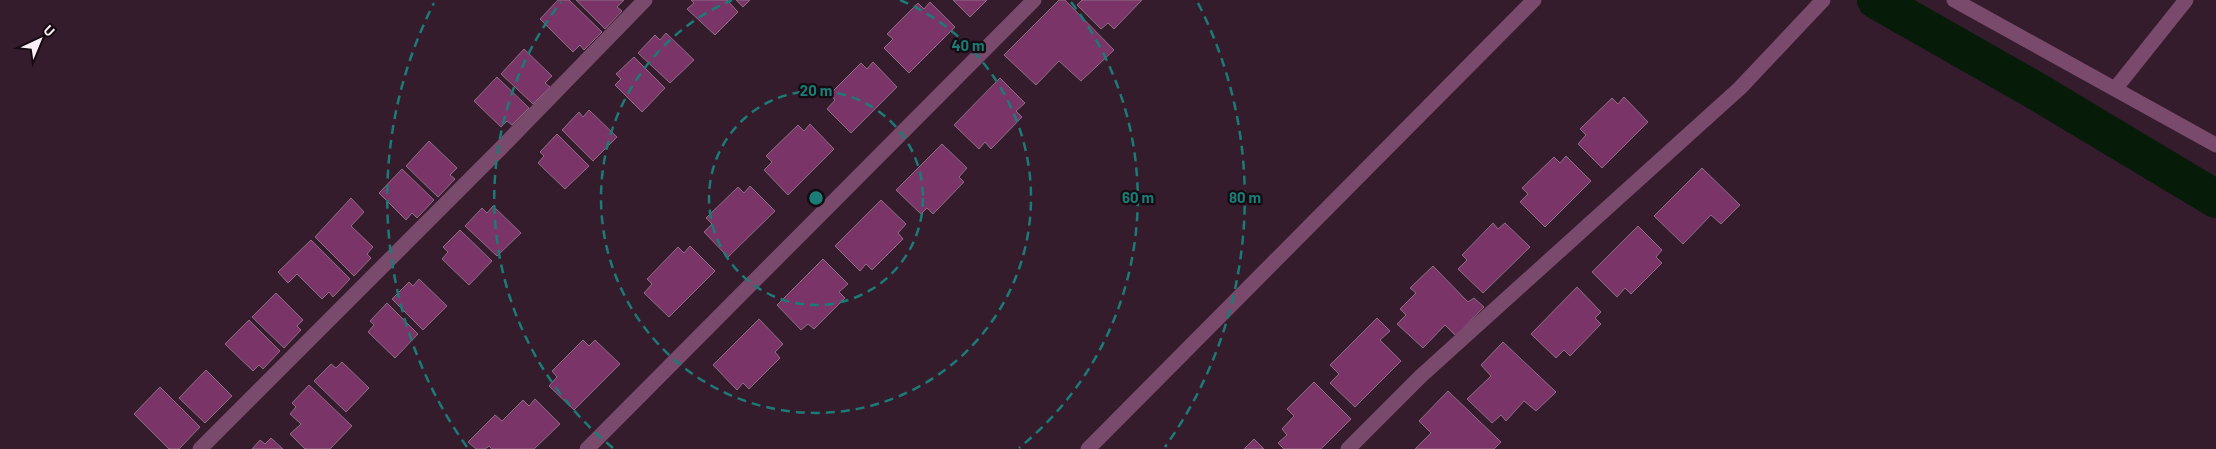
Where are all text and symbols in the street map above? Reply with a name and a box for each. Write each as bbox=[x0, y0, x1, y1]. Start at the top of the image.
north arrow bbox=[15, 15, 65, 65]
text: U bbox=[40, 21, 59, 40]
text: 40 m bbox=[951, 36, 985, 54]
text: 20 m bbox=[800, 81, 832, 99]
text: 60 m bbox=[1122, 188, 1154, 206]
text: 80 m bbox=[1229, 188, 1261, 206]
centre of rings bbox=[807, 189, 825, 207]

